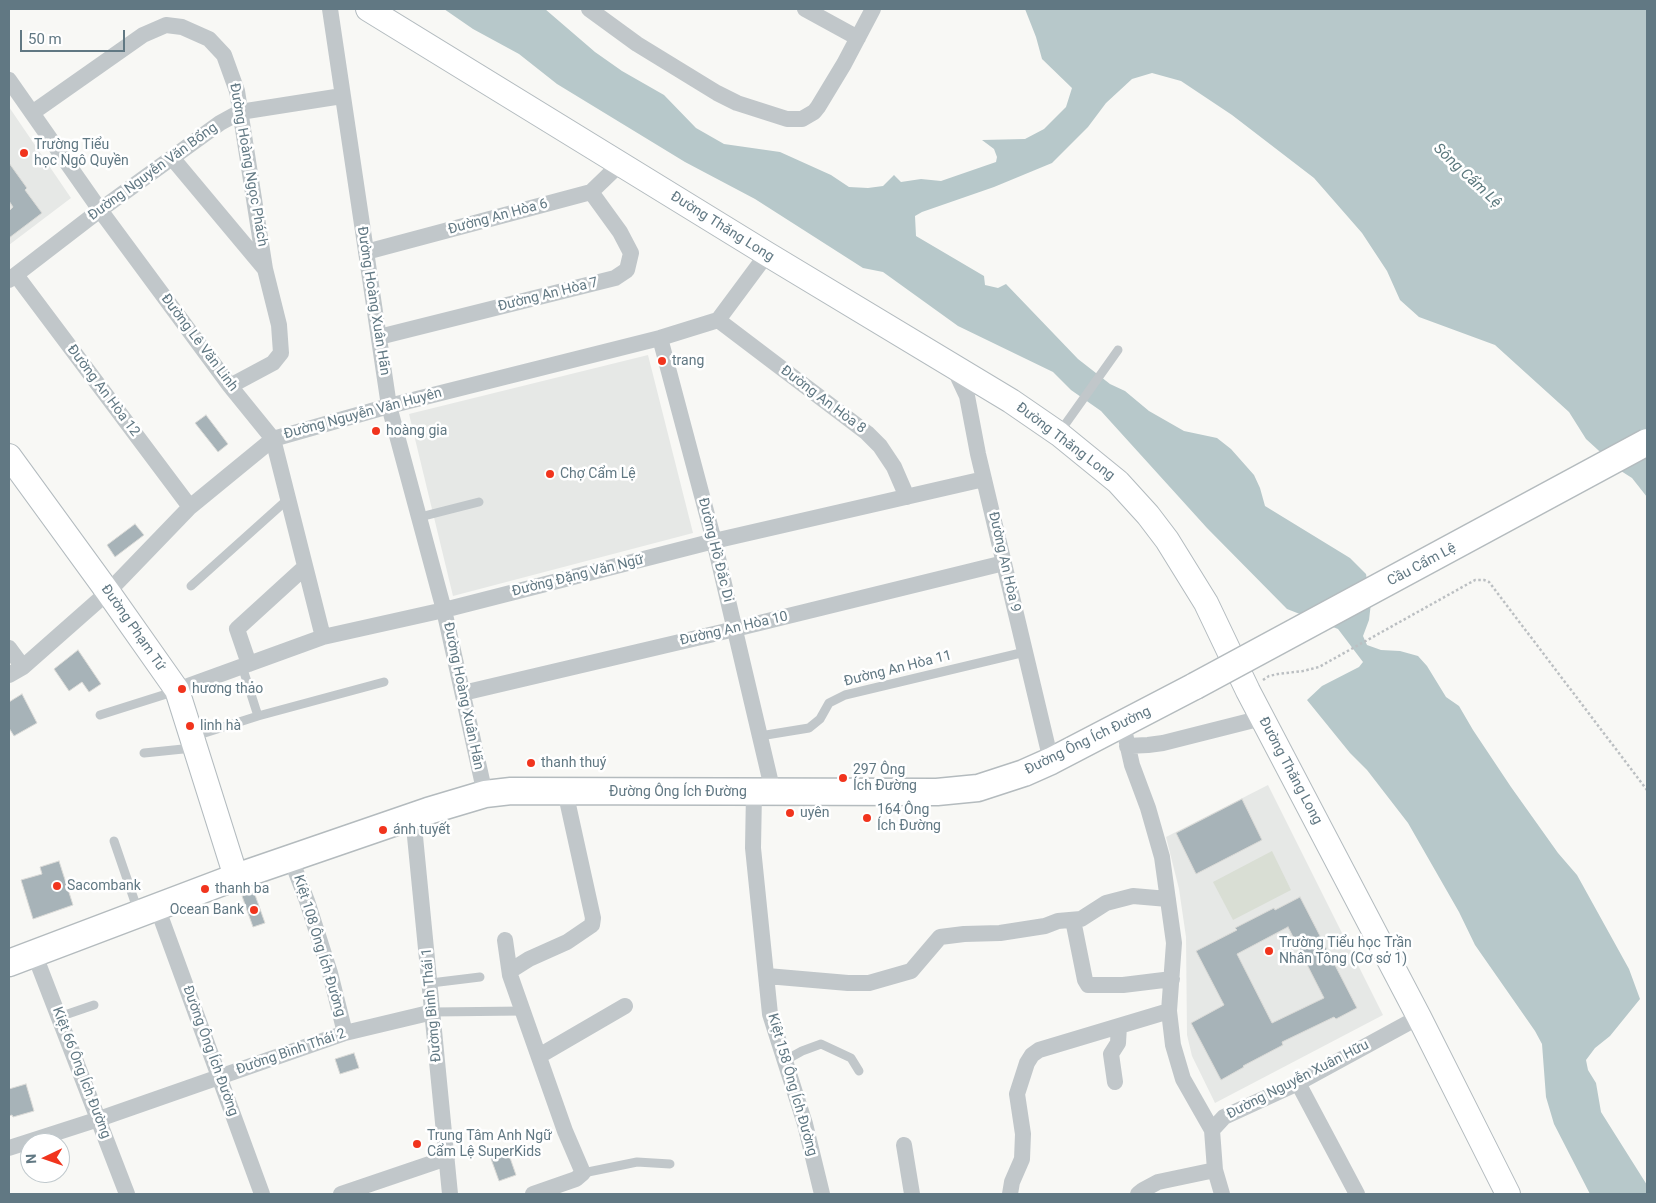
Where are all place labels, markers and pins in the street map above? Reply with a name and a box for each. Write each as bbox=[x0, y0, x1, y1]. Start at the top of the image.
place label: Trường Tiểu học Ngô Quyền bbox=[34, 137, 129, 170]
marker: Trường Tiểu học Ngô Quyền bbox=[18, 147, 30, 159]
place label: trang bbox=[672, 353, 704, 369]
marker: trang bbox=[656, 355, 668, 367]
place label: hoàng gia bbox=[386, 423, 447, 439]
marker: hoàng gia bbox=[370, 425, 382, 437]
place label: Chợ Cẩm Lệ bbox=[560, 466, 636, 482]
marker: Chợ Cẩm Lệ bbox=[544, 468, 556, 480]
place label: hương thảo bbox=[192, 681, 263, 697]
marker: hương thảo bbox=[176, 683, 188, 695]
place label: linh hà bbox=[200, 718, 241, 734]
marker: linh hà bbox=[184, 720, 196, 732]
place label: thanh thuý bbox=[541, 755, 606, 771]
marker: thanh thuý bbox=[525, 757, 537, 769]
place label: 297 Ông Ích Đường bbox=[853, 762, 917, 794]
marker: 297 Ông Ích Đường bbox=[837, 772, 849, 784]
place label: 164 Ông Ích Đường bbox=[877, 802, 941, 834]
place label: uyên bbox=[800, 805, 829, 821]
marker: uyên bbox=[784, 807, 796, 819]
marker: 164 Ông Ích Đường bbox=[861, 812, 873, 824]
place label: ánh tuyết bbox=[393, 822, 450, 838]
marker: ánh tuyết bbox=[377, 824, 389, 836]
place label: Sacombank bbox=[67, 878, 141, 894]
marker: Sacombank bbox=[51, 880, 63, 892]
place label: thanh ba bbox=[215, 881, 269, 897]
marker: thanh ba bbox=[199, 883, 211, 895]
place label: Ocean Bank bbox=[170, 902, 244, 918]
marker: Ocean Bank bbox=[248, 904, 260, 916]
place label: Trường Tiểu học Trần Nhân Tông (Cơ sở 1) bbox=[1279, 935, 1412, 968]
marker: Trường Tiểu học Trần Nhân Tông (Cơ sở 1) bbox=[1263, 945, 1275, 957]
place label: Trung Tâm Anh Ngữ Cẩm Lệ SuperKids bbox=[427, 1128, 552, 1160]
marker: Trung Tâm Anh Ngữ Cẩm Lệ SuperKids bbox=[411, 1138, 423, 1150]

